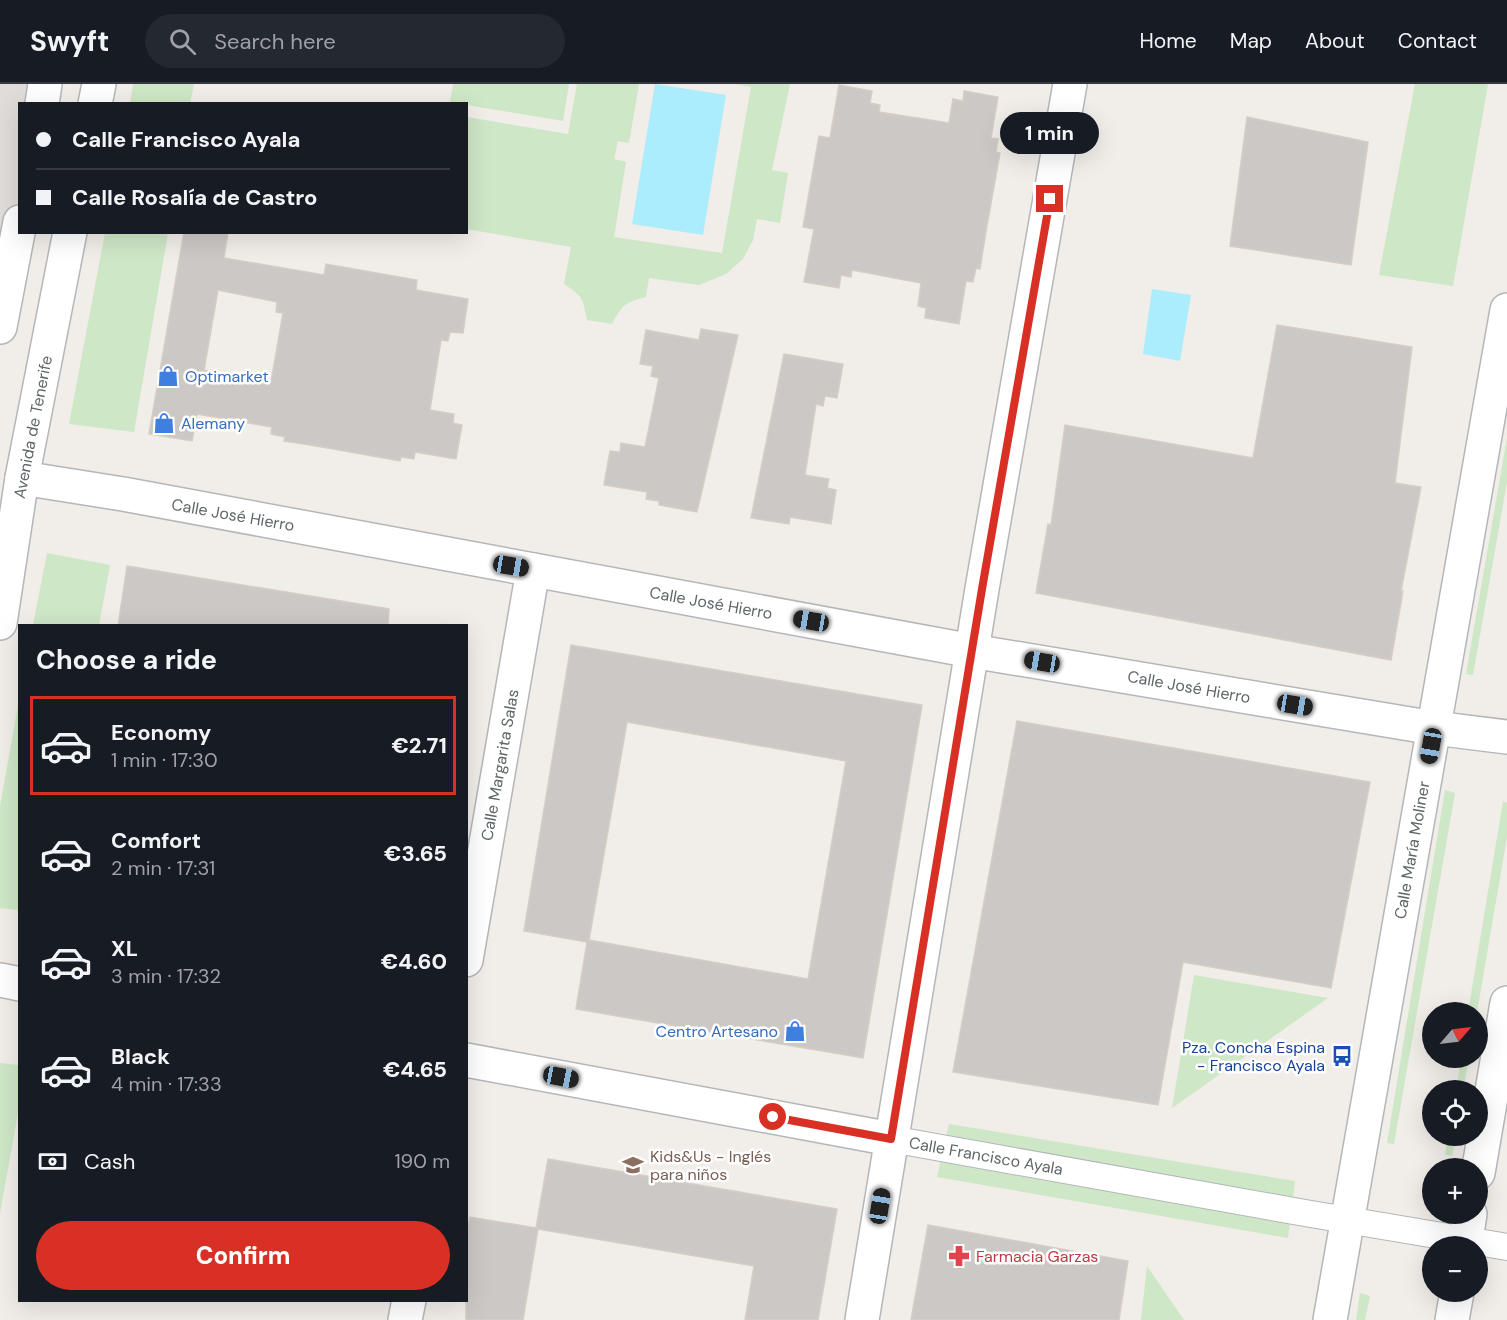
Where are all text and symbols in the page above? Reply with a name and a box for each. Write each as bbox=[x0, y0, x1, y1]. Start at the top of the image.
search box bbox=[145, 14, 565, 68]
text: Swyft bbox=[30, 23, 109, 60]
icon: search bbox=[166, 25, 199, 58]
text: Search here bbox=[214, 27, 336, 56]
text: Home bbox=[1139, 27, 1197, 55]
text: Map bbox=[1230, 27, 1272, 55]
text: About bbox=[1305, 27, 1365, 55]
text: Contact bbox=[1398, 27, 1477, 55]
callout: 1 min bbox=[1000, 112, 1100, 154]
text: 1 min bbox=[1025, 120, 1074, 146]
text: Calle Francisco Ayala bbox=[72, 125, 300, 154]
text: Calle Rosalía de Castro bbox=[72, 183, 317, 212]
route end bbox=[1036, 185, 1063, 212]
street label: Avenida de Tenerife bbox=[9, 354, 57, 500]
shop icon: Optimarket bbox=[156, 364, 180, 388]
place label: Optimarket bbox=[185, 366, 269, 387]
shop icon: Alemany bbox=[152, 411, 176, 435]
place label: Alemany bbox=[181, 413, 245, 434]
street label: Calle José Hierro bbox=[170, 494, 296, 536]
car bbox=[492, 554, 530, 578]
street label: Calle José Hierro bbox=[648, 582, 774, 624]
car bbox=[792, 609, 830, 633]
text: Choose a ride bbox=[36, 642, 217, 677]
car bbox=[1023, 650, 1061, 674]
street label: Calle José Hierro bbox=[1126, 666, 1252, 708]
street label: Calle Margarita Salas bbox=[476, 688, 524, 842]
car bbox=[1276, 693, 1314, 717]
text: Economy bbox=[111, 718, 211, 747]
icon: car bbox=[39, 719, 93, 773]
car bbox=[1419, 727, 1443, 765]
text: €2.71 bbox=[391, 731, 447, 760]
text: 1 min · 17:30 bbox=[111, 747, 218, 773]
street label: Calle María Moliner bbox=[1390, 779, 1434, 921]
text: Comfort bbox=[111, 826, 201, 855]
icon: car bbox=[39, 827, 93, 881]
text: €3.65 bbox=[384, 839, 447, 868]
text: 2 min · 17:31 bbox=[111, 855, 215, 881]
text: XL bbox=[111, 934, 138, 963]
icon: car bbox=[39, 935, 93, 989]
text: €4.60 bbox=[381, 947, 447, 976]
text: 3 min · 17:32 bbox=[111, 963, 221, 989]
north arrow bbox=[1422, 1002, 1488, 1068]
map controls bbox=[1422, 1002, 1488, 1302]
shop icon: Centro Artesano bbox=[783, 1019, 807, 1043]
place label: Centro Artesano bbox=[656, 1021, 778, 1042]
place label: Pza. Concha Espina - Francisco Ayala bbox=[1182, 1037, 1325, 1076]
text: Black bbox=[111, 1042, 170, 1071]
icon: car bbox=[39, 1043, 93, 1097]
bus stop icon: Pza. Concha Espina - Francisco Ayala bbox=[1330, 1044, 1354, 1068]
text: €4.65 bbox=[383, 1055, 447, 1084]
car bbox=[542, 1065, 580, 1089]
text: 4 min · 17:33 bbox=[111, 1071, 222, 1097]
button: locate bbox=[1422, 1080, 1488, 1146]
route start bbox=[759, 1103, 786, 1130]
street label: Calle Francisco Ayala bbox=[907, 1132, 1065, 1180]
icon: cash bbox=[36, 1145, 69, 1178]
place label: Kids&Us - Inglés para niños bbox=[650, 1146, 771, 1185]
text: Cash bbox=[84, 1147, 135, 1176]
text: 190 m bbox=[394, 1148, 450, 1174]
school or university icon: Kids&Us - Inglés para niños bbox=[621, 1153, 645, 1177]
button: + bbox=[1422, 1158, 1488, 1224]
car bbox=[868, 1187, 892, 1225]
button: Confirm bbox=[36, 1221, 450, 1290]
button: − bbox=[1422, 1236, 1488, 1302]
pharmacy icon: Farmacia Garzas bbox=[947, 1244, 971, 1268]
place label: Farmacia Garzas bbox=[976, 1246, 1098, 1267]

